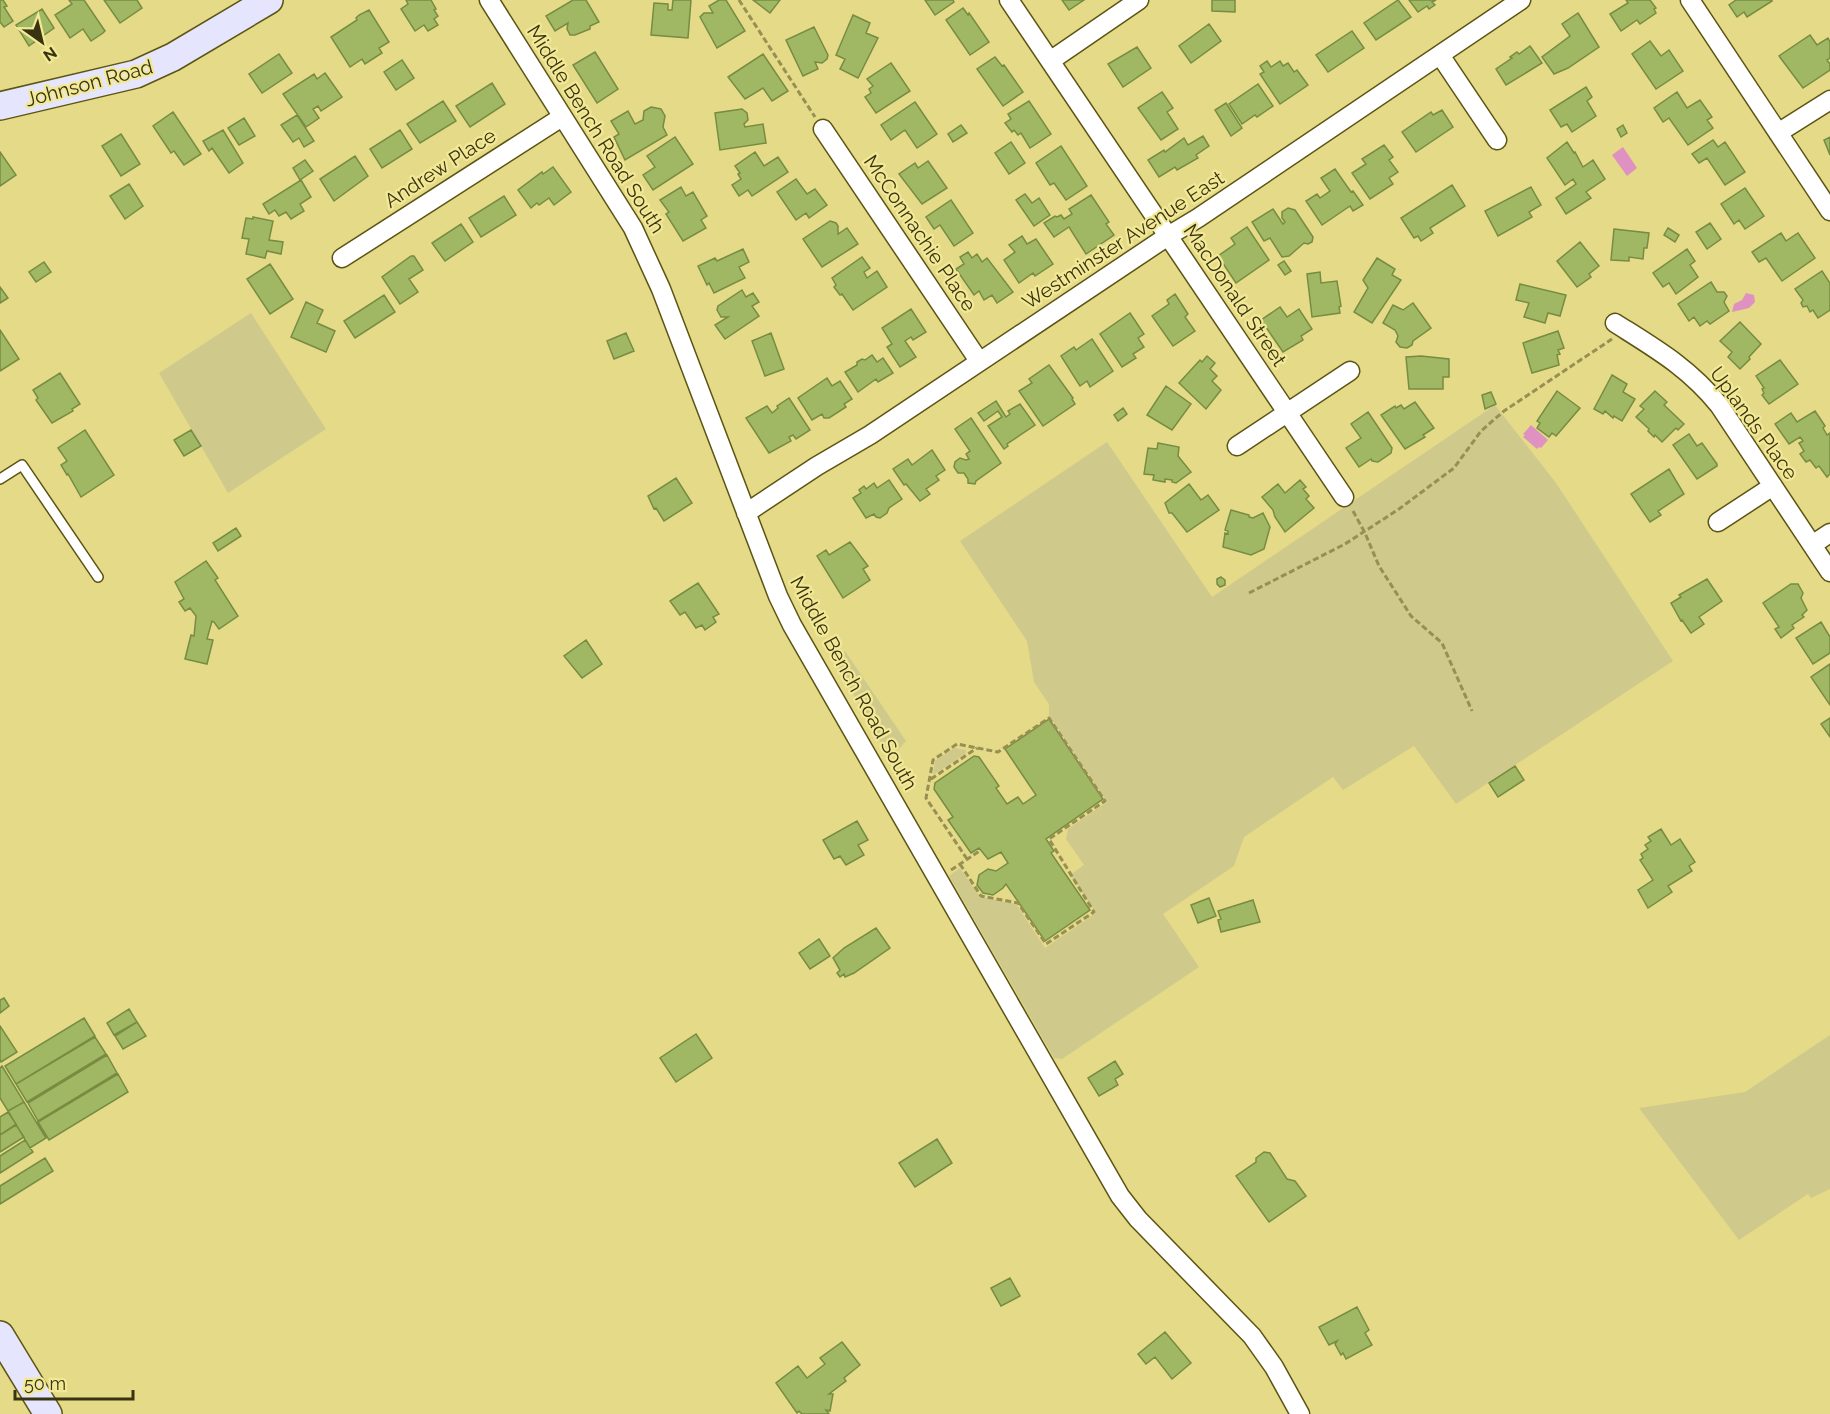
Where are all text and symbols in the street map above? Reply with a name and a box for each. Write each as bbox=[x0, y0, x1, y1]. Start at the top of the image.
north arrow bbox=[12, 12, 72, 72]
street label: Middle Bench Road South bbox=[522, 21, 670, 237]
text: N bbox=[40, 43, 60, 65]
street label: Johnson Road bbox=[23, 54, 155, 112]
street label: Andrew Place bbox=[380, 123, 500, 213]
street label: McConnachie Place bbox=[859, 150, 981, 316]
street label: Westminster Avenue East bbox=[1018, 166, 1229, 314]
street label: MacDonald Street bbox=[1178, 219, 1292, 371]
street label: Uplands Place bbox=[1705, 362, 1803, 484]
street label: Middle Bench Road South bbox=[785, 572, 923, 794]
scale bar bbox=[15, 1363, 134, 1401]
text: 50 m bbox=[24, 1373, 66, 1394]

